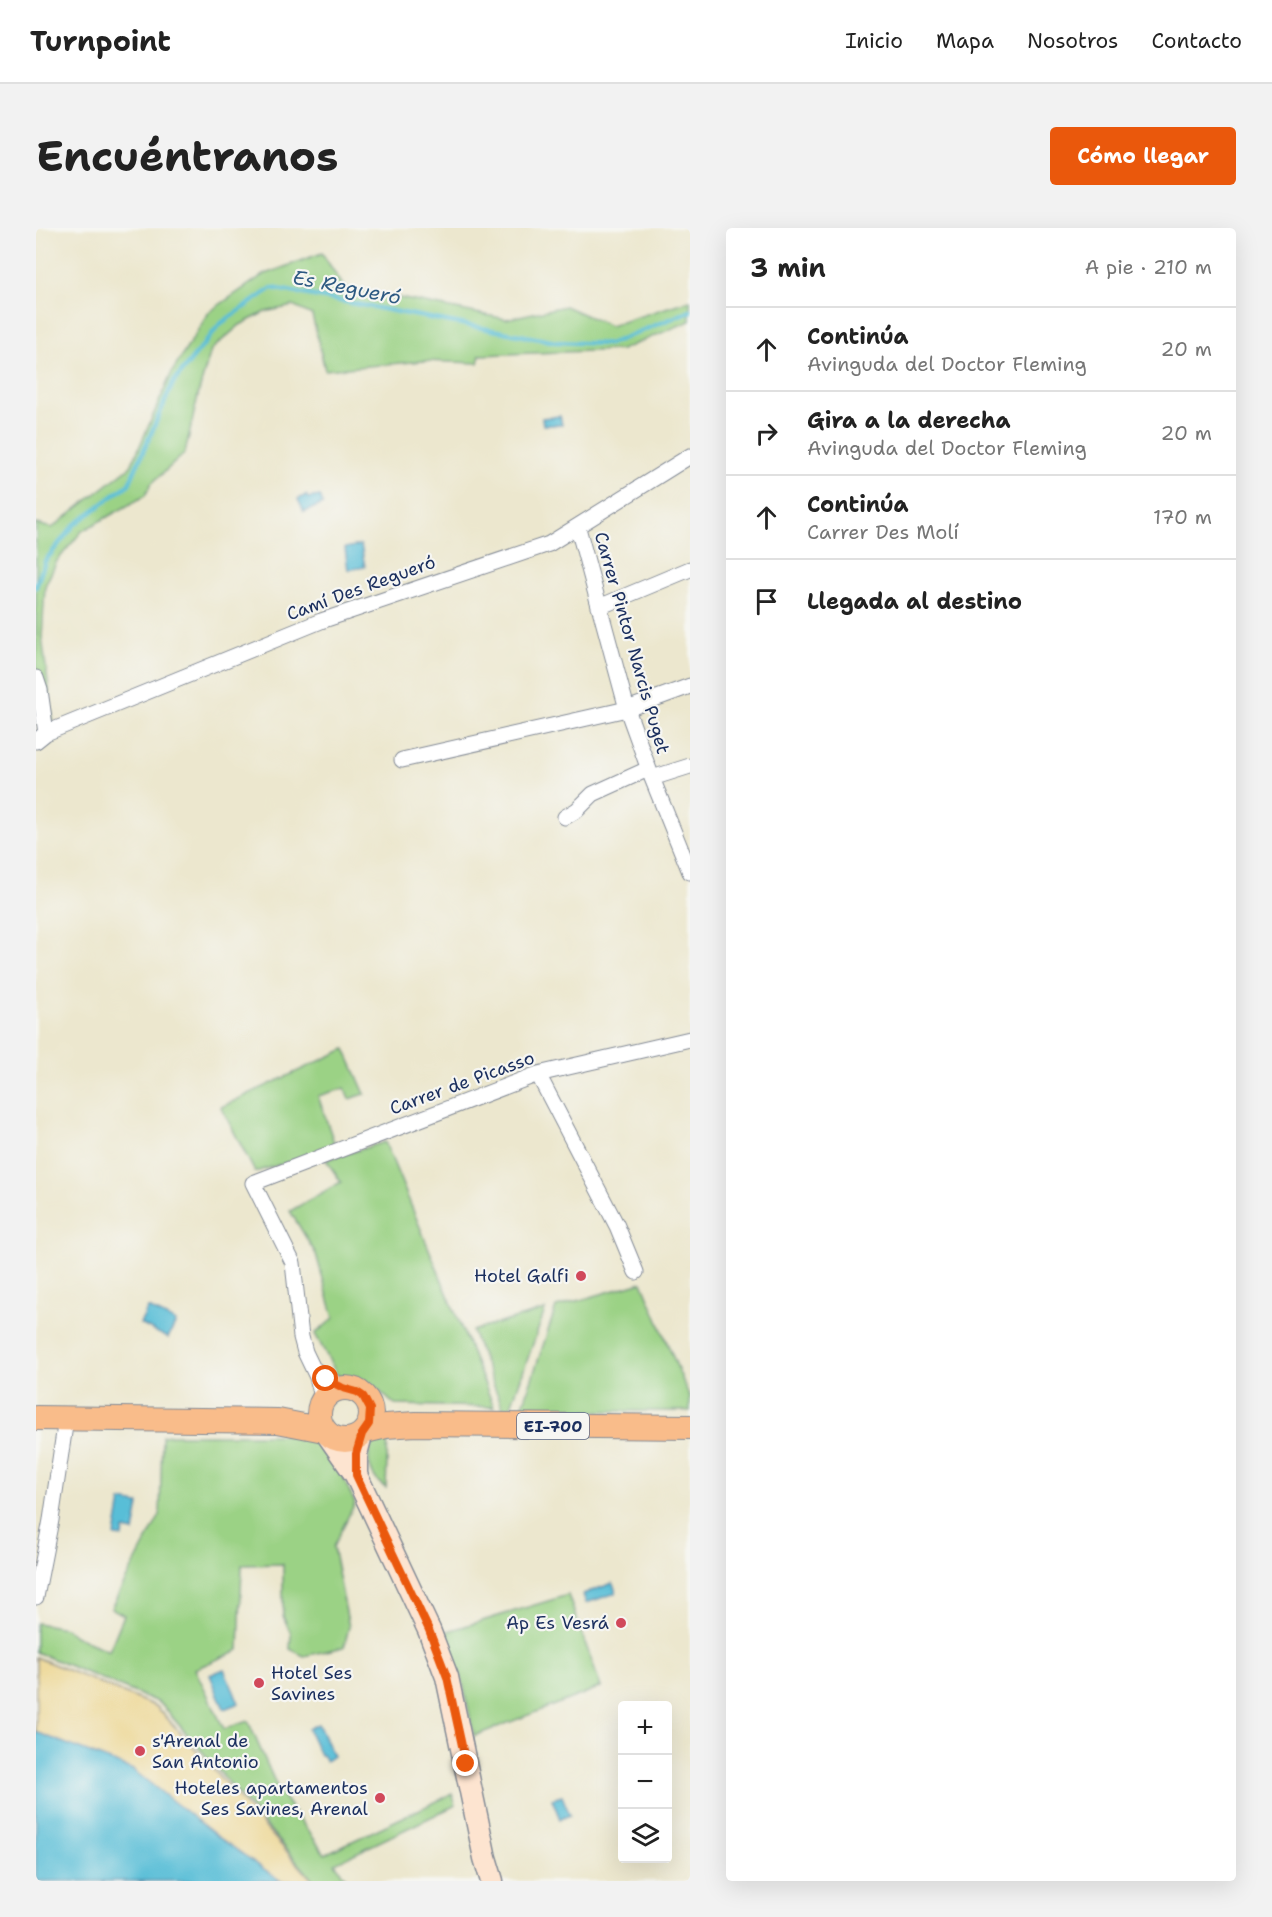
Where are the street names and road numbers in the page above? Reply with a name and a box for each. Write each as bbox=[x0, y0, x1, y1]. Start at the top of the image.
street label: Carrer Pintor Narcis Puget bbox=[589, 529, 675, 757]
street label: Camí Des Regueró bbox=[283, 550, 439, 626]
street label: Carrer de Picasso bbox=[386, 1046, 538, 1120]
road number: EI-700 bbox=[517, 1413, 589, 1439]

